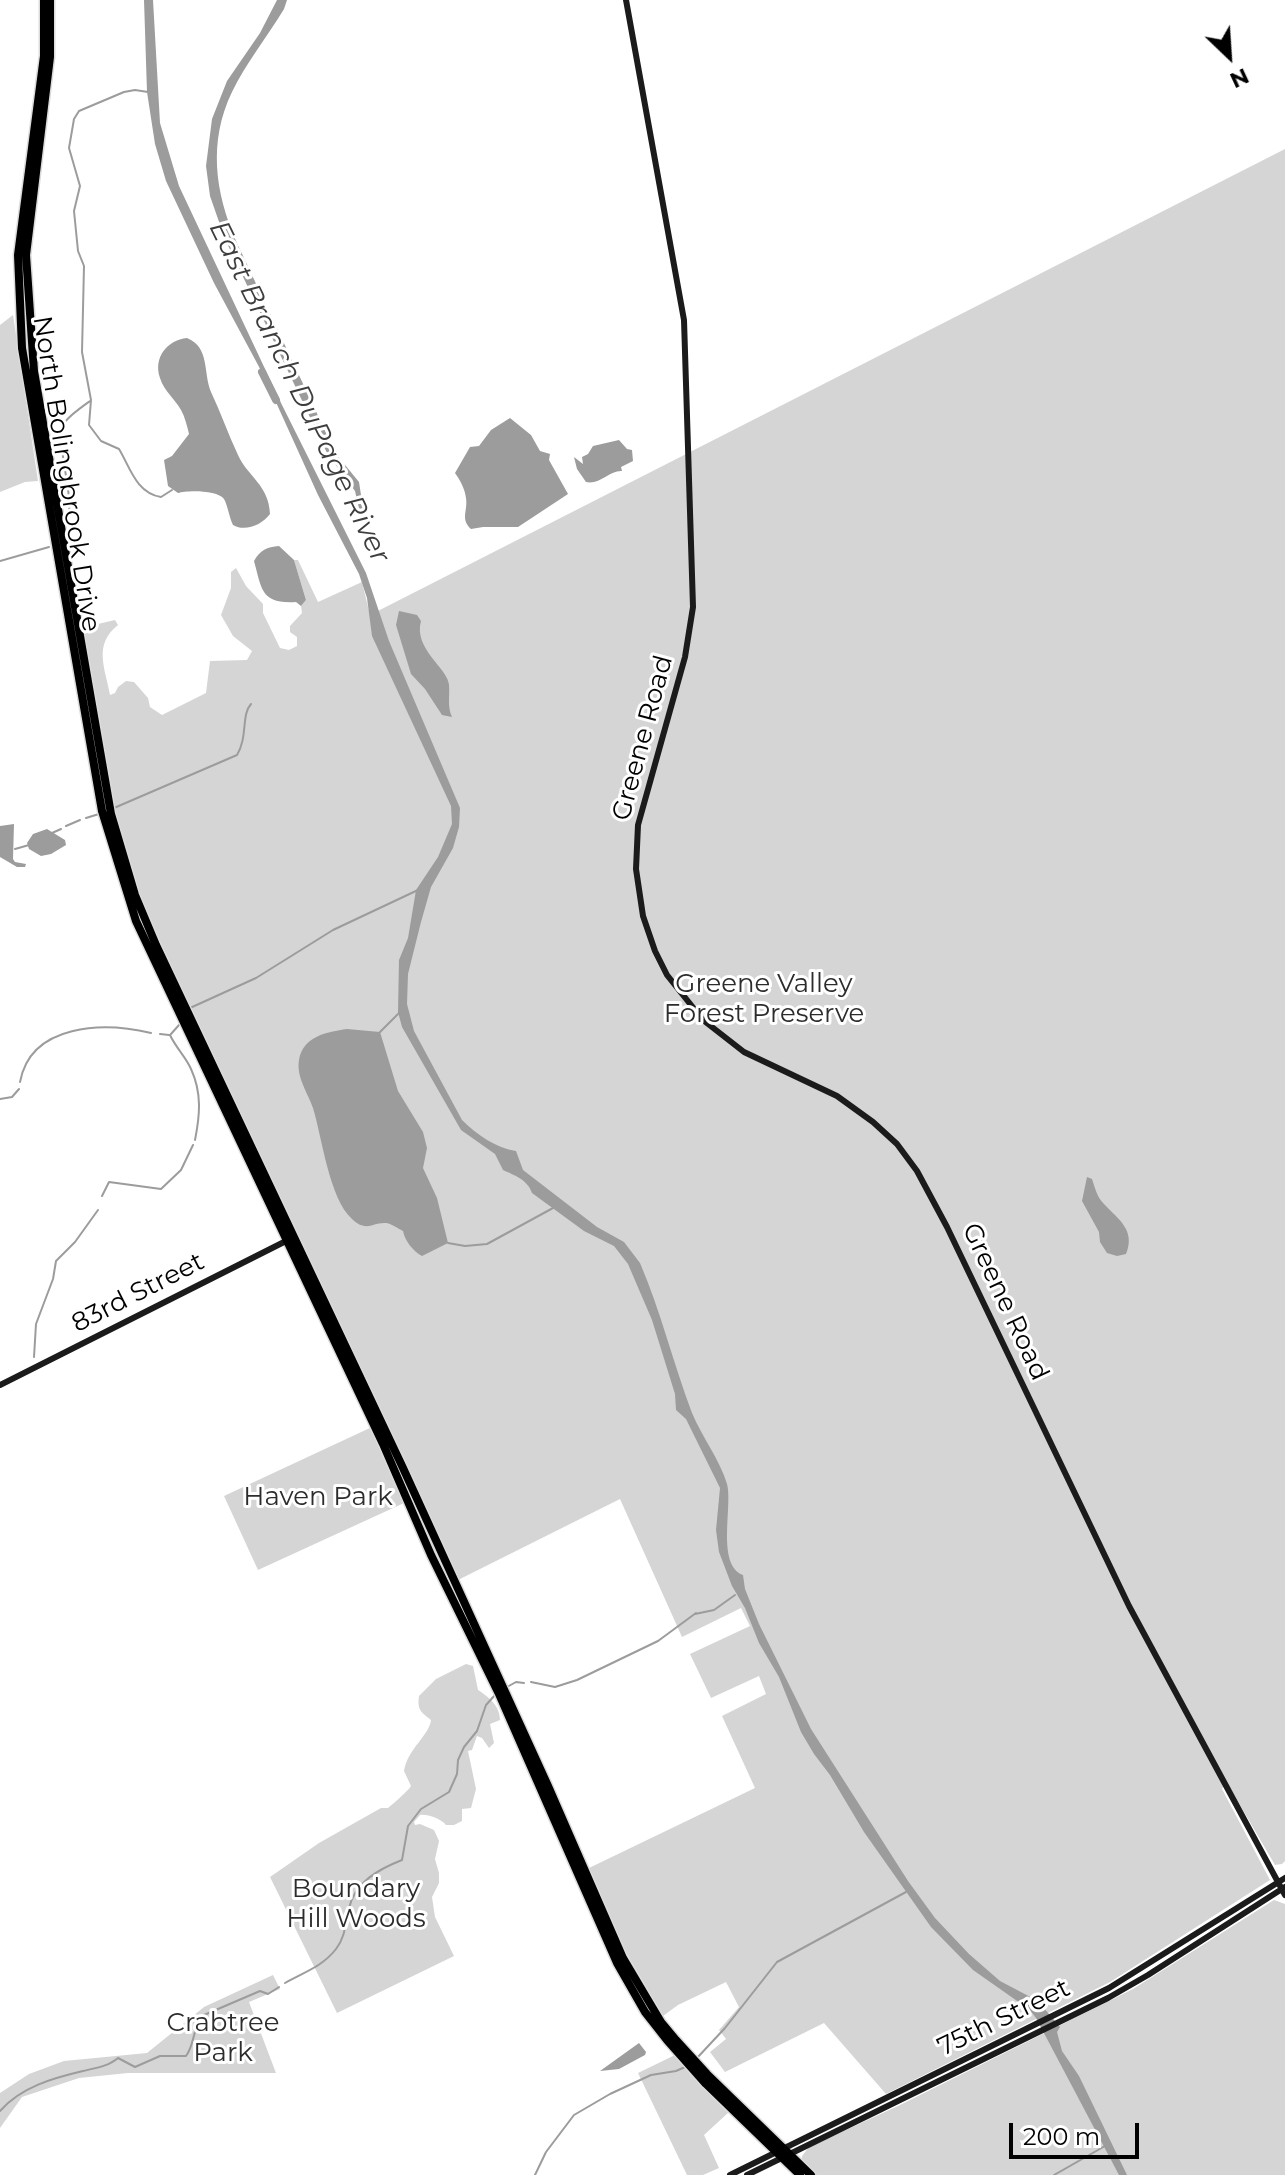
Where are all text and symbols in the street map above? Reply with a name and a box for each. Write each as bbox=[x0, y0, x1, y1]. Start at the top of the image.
north arrow bbox=[1189, 16, 1269, 96]
text: N bbox=[1226, 62, 1253, 94]
water label: East Branch DuPage River bbox=[201, 215, 397, 569]
street label: North Bolingbrook Drive bbox=[26, 314, 106, 634]
street label: Greene Road bbox=[606, 652, 680, 824]
park label: Greene Valley Forest Preserve bbox=[664, 968, 864, 1030]
street label: Greene Road bbox=[955, 1219, 1055, 1385]
street label: 83rd Street bbox=[67, 1246, 209, 1340]
park label: Haven Park bbox=[243, 1481, 393, 1513]
park label: Boundary Hill Woods bbox=[286, 1873, 426, 1934]
street label: 75th Street bbox=[933, 1973, 1075, 2063]
park label: Crabtree Park bbox=[167, 2007, 279, 2068]
scale bar bbox=[1013, 2107, 1143, 2157]
text: 200 m bbox=[1023, 2122, 1100, 2151]

